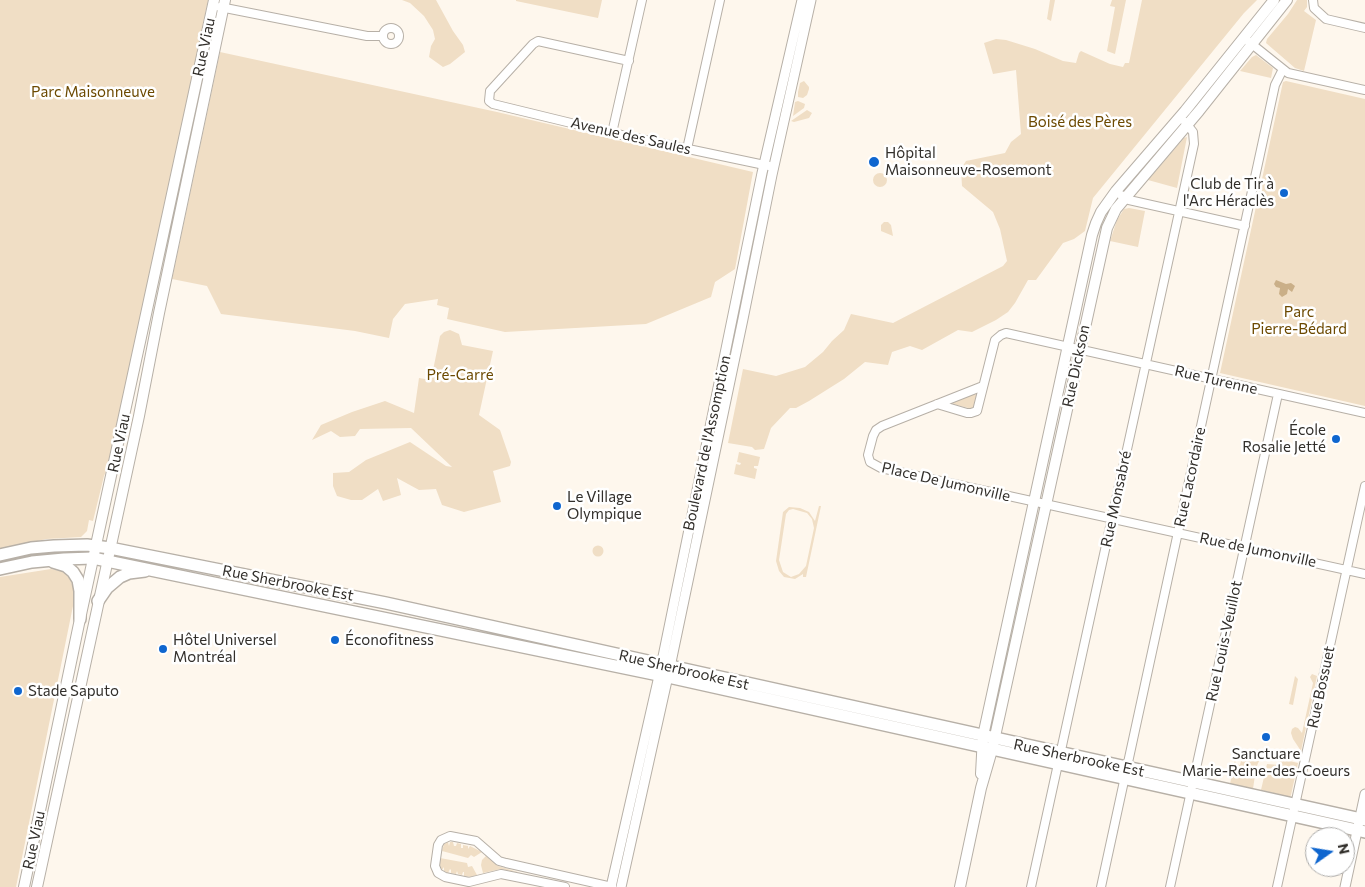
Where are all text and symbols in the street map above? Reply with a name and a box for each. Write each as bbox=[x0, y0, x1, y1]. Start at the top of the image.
street label: Rue Viau bbox=[189, 16, 219, 78]
park label: Parc Maisonneuve bbox=[31, 83, 155, 101]
street label: Avenue des Saules bbox=[569, 113, 693, 159]
park label: Boisé des Pères bbox=[1028, 113, 1132, 131]
place label: Hôpital Maisonneuve-Rosemont bbox=[885, 144, 1052, 179]
marker: Hôpital Maisonneuve-Rosemont bbox=[867, 155, 881, 169]
place label: Club de Tir à l'Arc Héraclès bbox=[1183, 175, 1274, 210]
marker: Club de Tir à l'Arc Héraclès bbox=[1278, 187, 1290, 199]
park label: Parc Pierre-Bédard bbox=[1251, 303, 1347, 338]
street label: Rue Dickson bbox=[1058, 323, 1094, 409]
street label: Boulevard de l'Assomption bbox=[680, 354, 734, 532]
street label: Rue Turenne bbox=[1173, 362, 1259, 398]
park label: Pré-Carré bbox=[426, 366, 494, 384]
street label: Rue Viau bbox=[104, 412, 134, 474]
place label: École Rosalie Jetté bbox=[1242, 421, 1326, 456]
street label: Rue Lacordaire bbox=[1171, 425, 1209, 529]
marker: École Rosalie Jetté bbox=[1330, 433, 1342, 445]
street label: Rue Monsabré bbox=[1097, 449, 1135, 549]
street label: Place De Jumonville bbox=[880, 458, 1012, 506]
place label: Le Village Olympique bbox=[567, 488, 642, 523]
marker: Le Village Olympique bbox=[551, 500, 563, 512]
street label: Rue de Jumonville bbox=[1198, 529, 1318, 571]
street label: Rue Sherbrooke Est bbox=[221, 561, 355, 605]
street label: Rue Louis-Veuillot bbox=[1202, 579, 1246, 703]
place label: Hôtel Universel Montréal bbox=[173, 631, 277, 666]
place label: Éconofitness bbox=[345, 631, 434, 649]
marker: Éconofitness bbox=[329, 634, 341, 646]
marker: Hôtel Universel Montréal bbox=[157, 643, 169, 655]
street label: Rue Bossuet bbox=[1304, 644, 1338, 730]
street label: Rue Sherbrooke Est bbox=[617, 646, 751, 694]
place label: Stade Saputo bbox=[28, 682, 119, 700]
marker: Stade Saputo bbox=[12, 685, 24, 697]
marker: Sanctuare Marie-Reine-des-Coeurs bbox=[1260, 731, 1272, 743]
street label: Rue Sherbrooke Est bbox=[1012, 735, 1146, 781]
place label: Sanctuare Marie-Reine-des-Coeurs bbox=[1182, 745, 1350, 780]
street label: Rue Viau bbox=[19, 809, 49, 871]
north arrow bbox=[1305, 827, 1355, 877]
text: N bbox=[1335, 842, 1354, 856]

